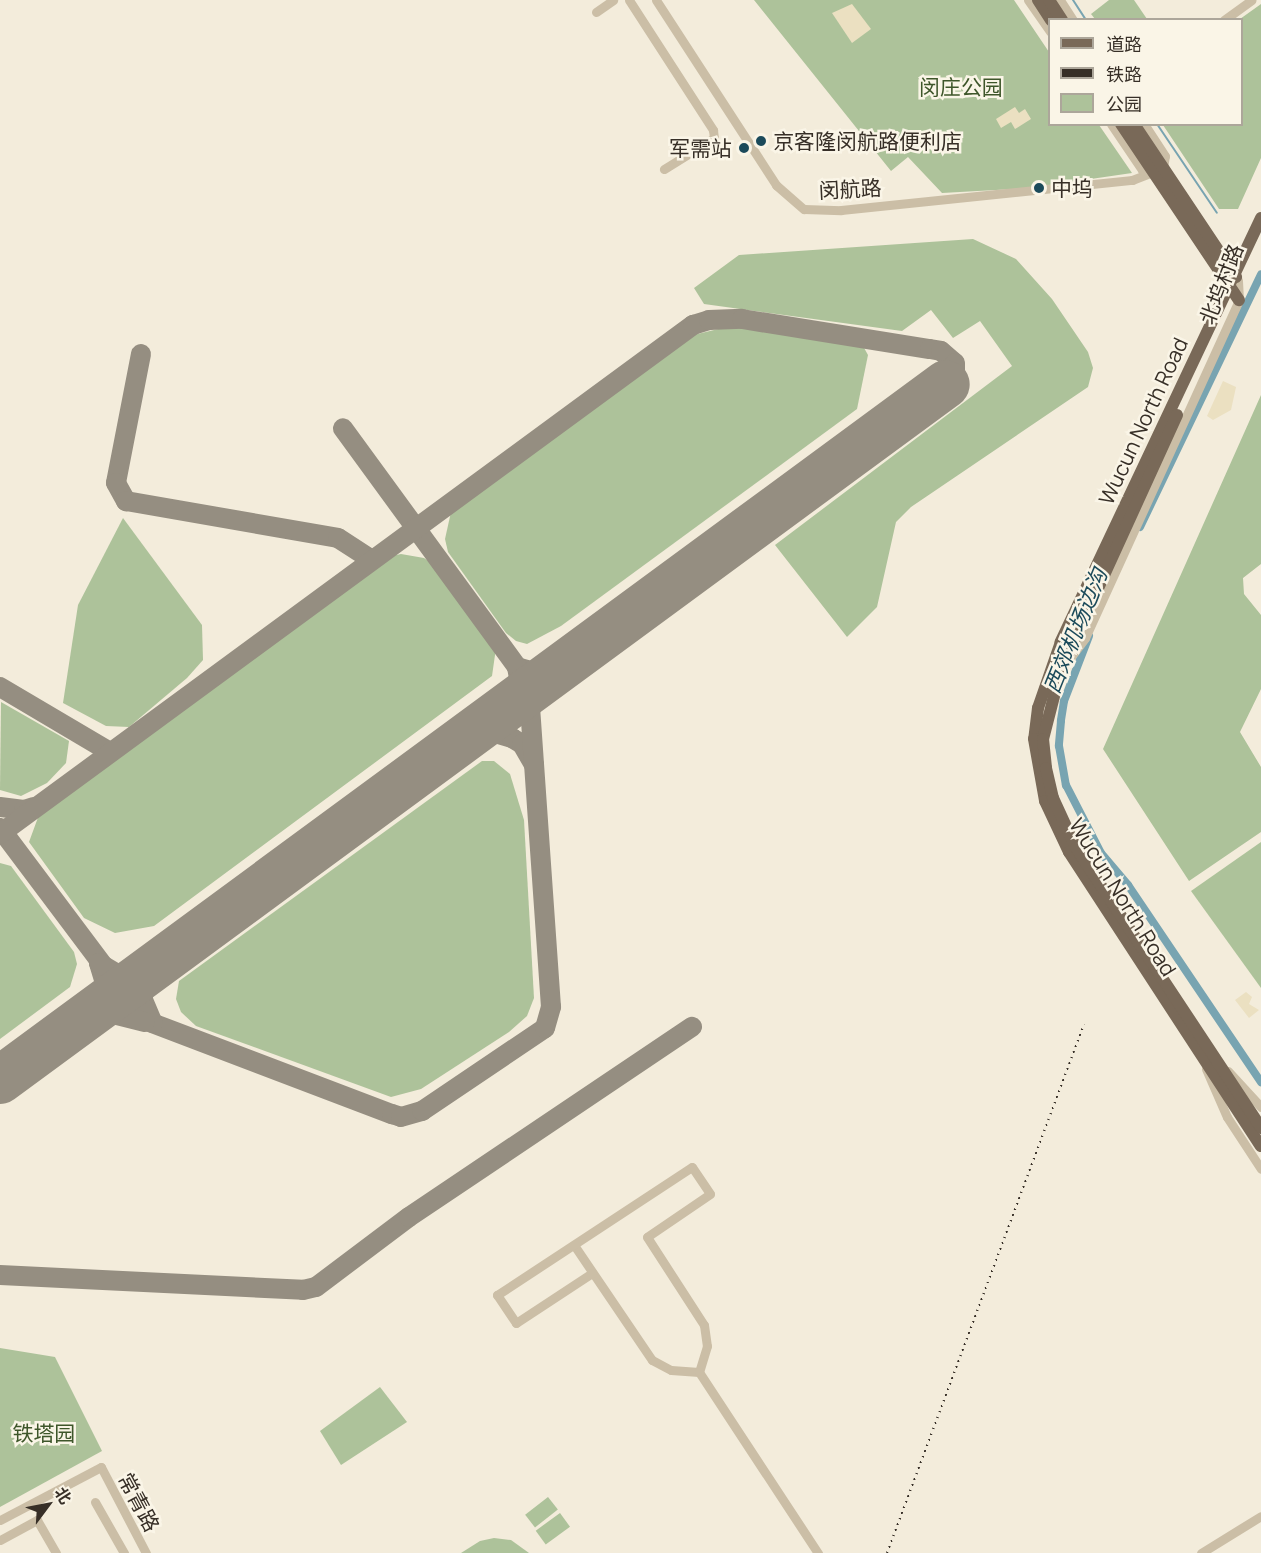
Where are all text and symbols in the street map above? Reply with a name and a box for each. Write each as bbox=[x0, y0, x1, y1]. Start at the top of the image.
legend bbox=[1048, 18, 1243, 126]
text: 道路 bbox=[1106, 32, 1142, 56]
text: 铁路 bbox=[1106, 62, 1142, 86]
park label: 闵庄公园 bbox=[919, 74, 1003, 100]
text: 公园 bbox=[1106, 92, 1142, 116]
place label: 京客隆闵航路便利店 bbox=[773, 128, 962, 154]
marker: 京客隆闵航路便利店 bbox=[754, 134, 768, 148]
place label: 军需站 bbox=[669, 135, 732, 161]
marker: 军需站 bbox=[737, 141, 751, 155]
street label: 闵航路 bbox=[818, 175, 882, 203]
place label: 中坞 bbox=[1051, 175, 1093, 201]
marker: 中坞 bbox=[1032, 181, 1046, 195]
street label: 北坞村路 bbox=[1194, 240, 1248, 328]
street label: Wucun North Road bbox=[1093, 333, 1193, 509]
water label: 西郊机场边沟 bbox=[1039, 565, 1113, 697]
street label: Wucun North Road bbox=[1064, 813, 1182, 981]
park label: 铁塔园 bbox=[13, 1420, 75, 1446]
street label: 常青路 bbox=[113, 1468, 165, 1536]
north arrow bbox=[18, 1475, 78, 1535]
text: 北 bbox=[50, 1483, 77, 1508]

